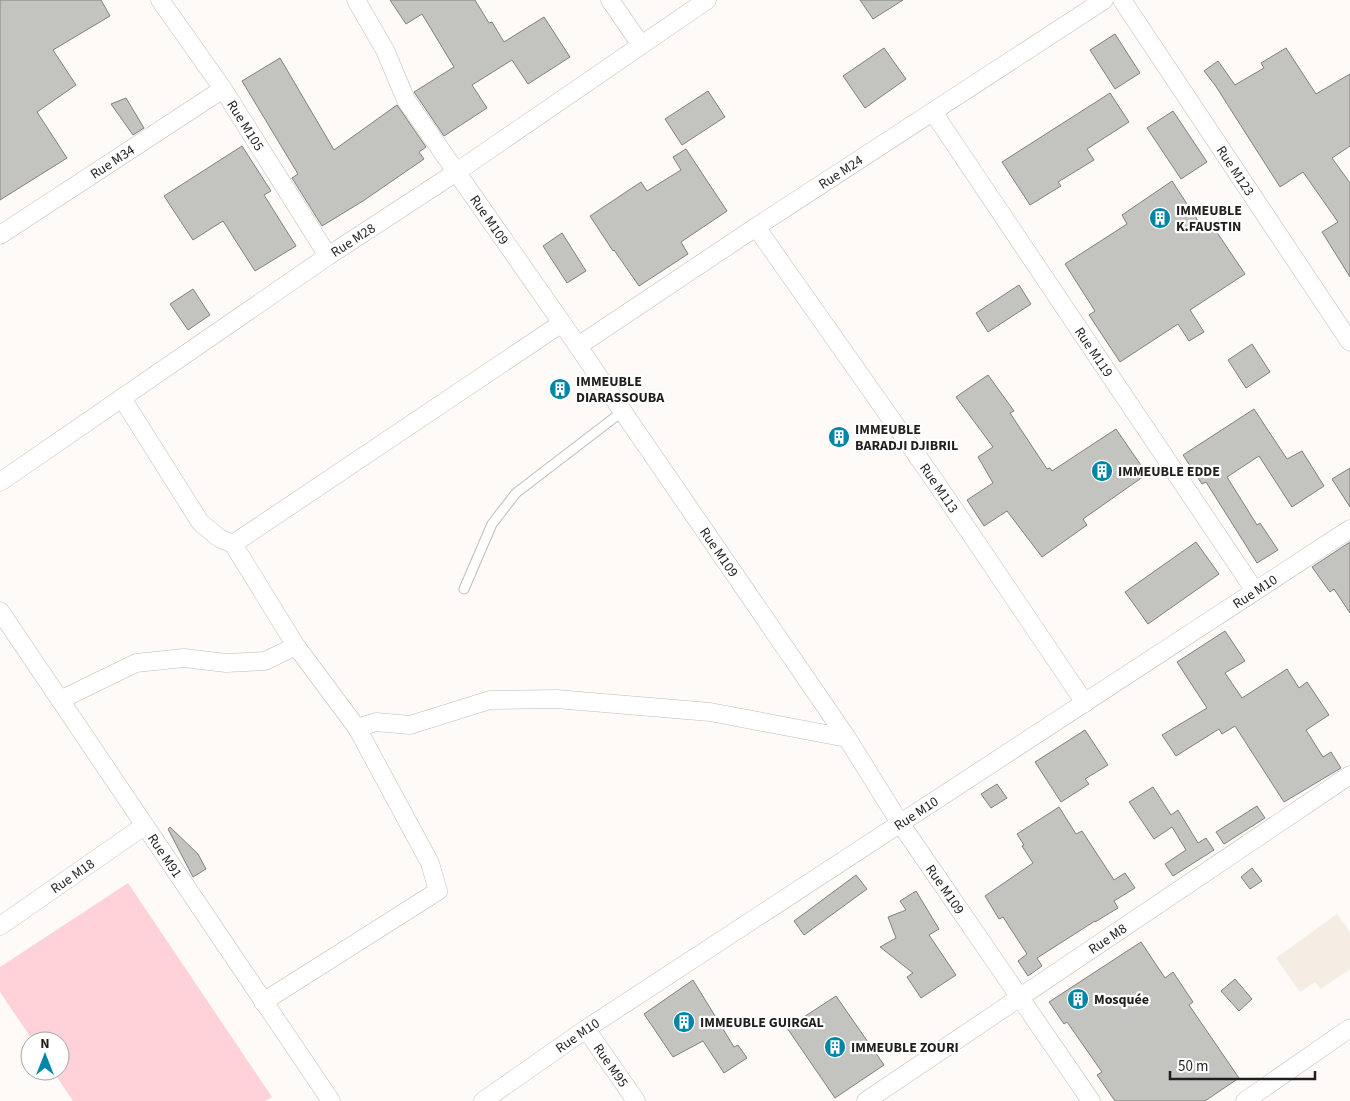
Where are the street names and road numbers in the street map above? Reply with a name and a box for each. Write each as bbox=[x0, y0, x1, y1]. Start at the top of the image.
street label: Rue M105 bbox=[222, 97, 269, 155]
street label: Rue M34 bbox=[86, 141, 139, 184]
street label: Rue M123 bbox=[1211, 142, 1259, 200]
street label: Rue M24 bbox=[815, 151, 867, 195]
street label: Rue M109 bbox=[464, 191, 513, 249]
street label: Rue M28 bbox=[327, 219, 380, 263]
street label: Rue M119 bbox=[1069, 323, 1117, 381]
street label: Rue M113 bbox=[914, 460, 963, 517]
street label: Rue M109 bbox=[694, 524, 743, 582]
street label: Rue M10 bbox=[1229, 570, 1282, 614]
street label: Rue M10 bbox=[890, 792, 943, 836]
street label: Rue M91 bbox=[142, 830, 186, 882]
street label: Rue M18 bbox=[47, 854, 99, 899]
street label: Rue M109 bbox=[920, 861, 969, 919]
street label: Rue M8 bbox=[1085, 919, 1131, 959]
street label: Rue M10 bbox=[552, 1014, 604, 1058]
street label: Rue M95 bbox=[588, 1040, 633, 1092]

